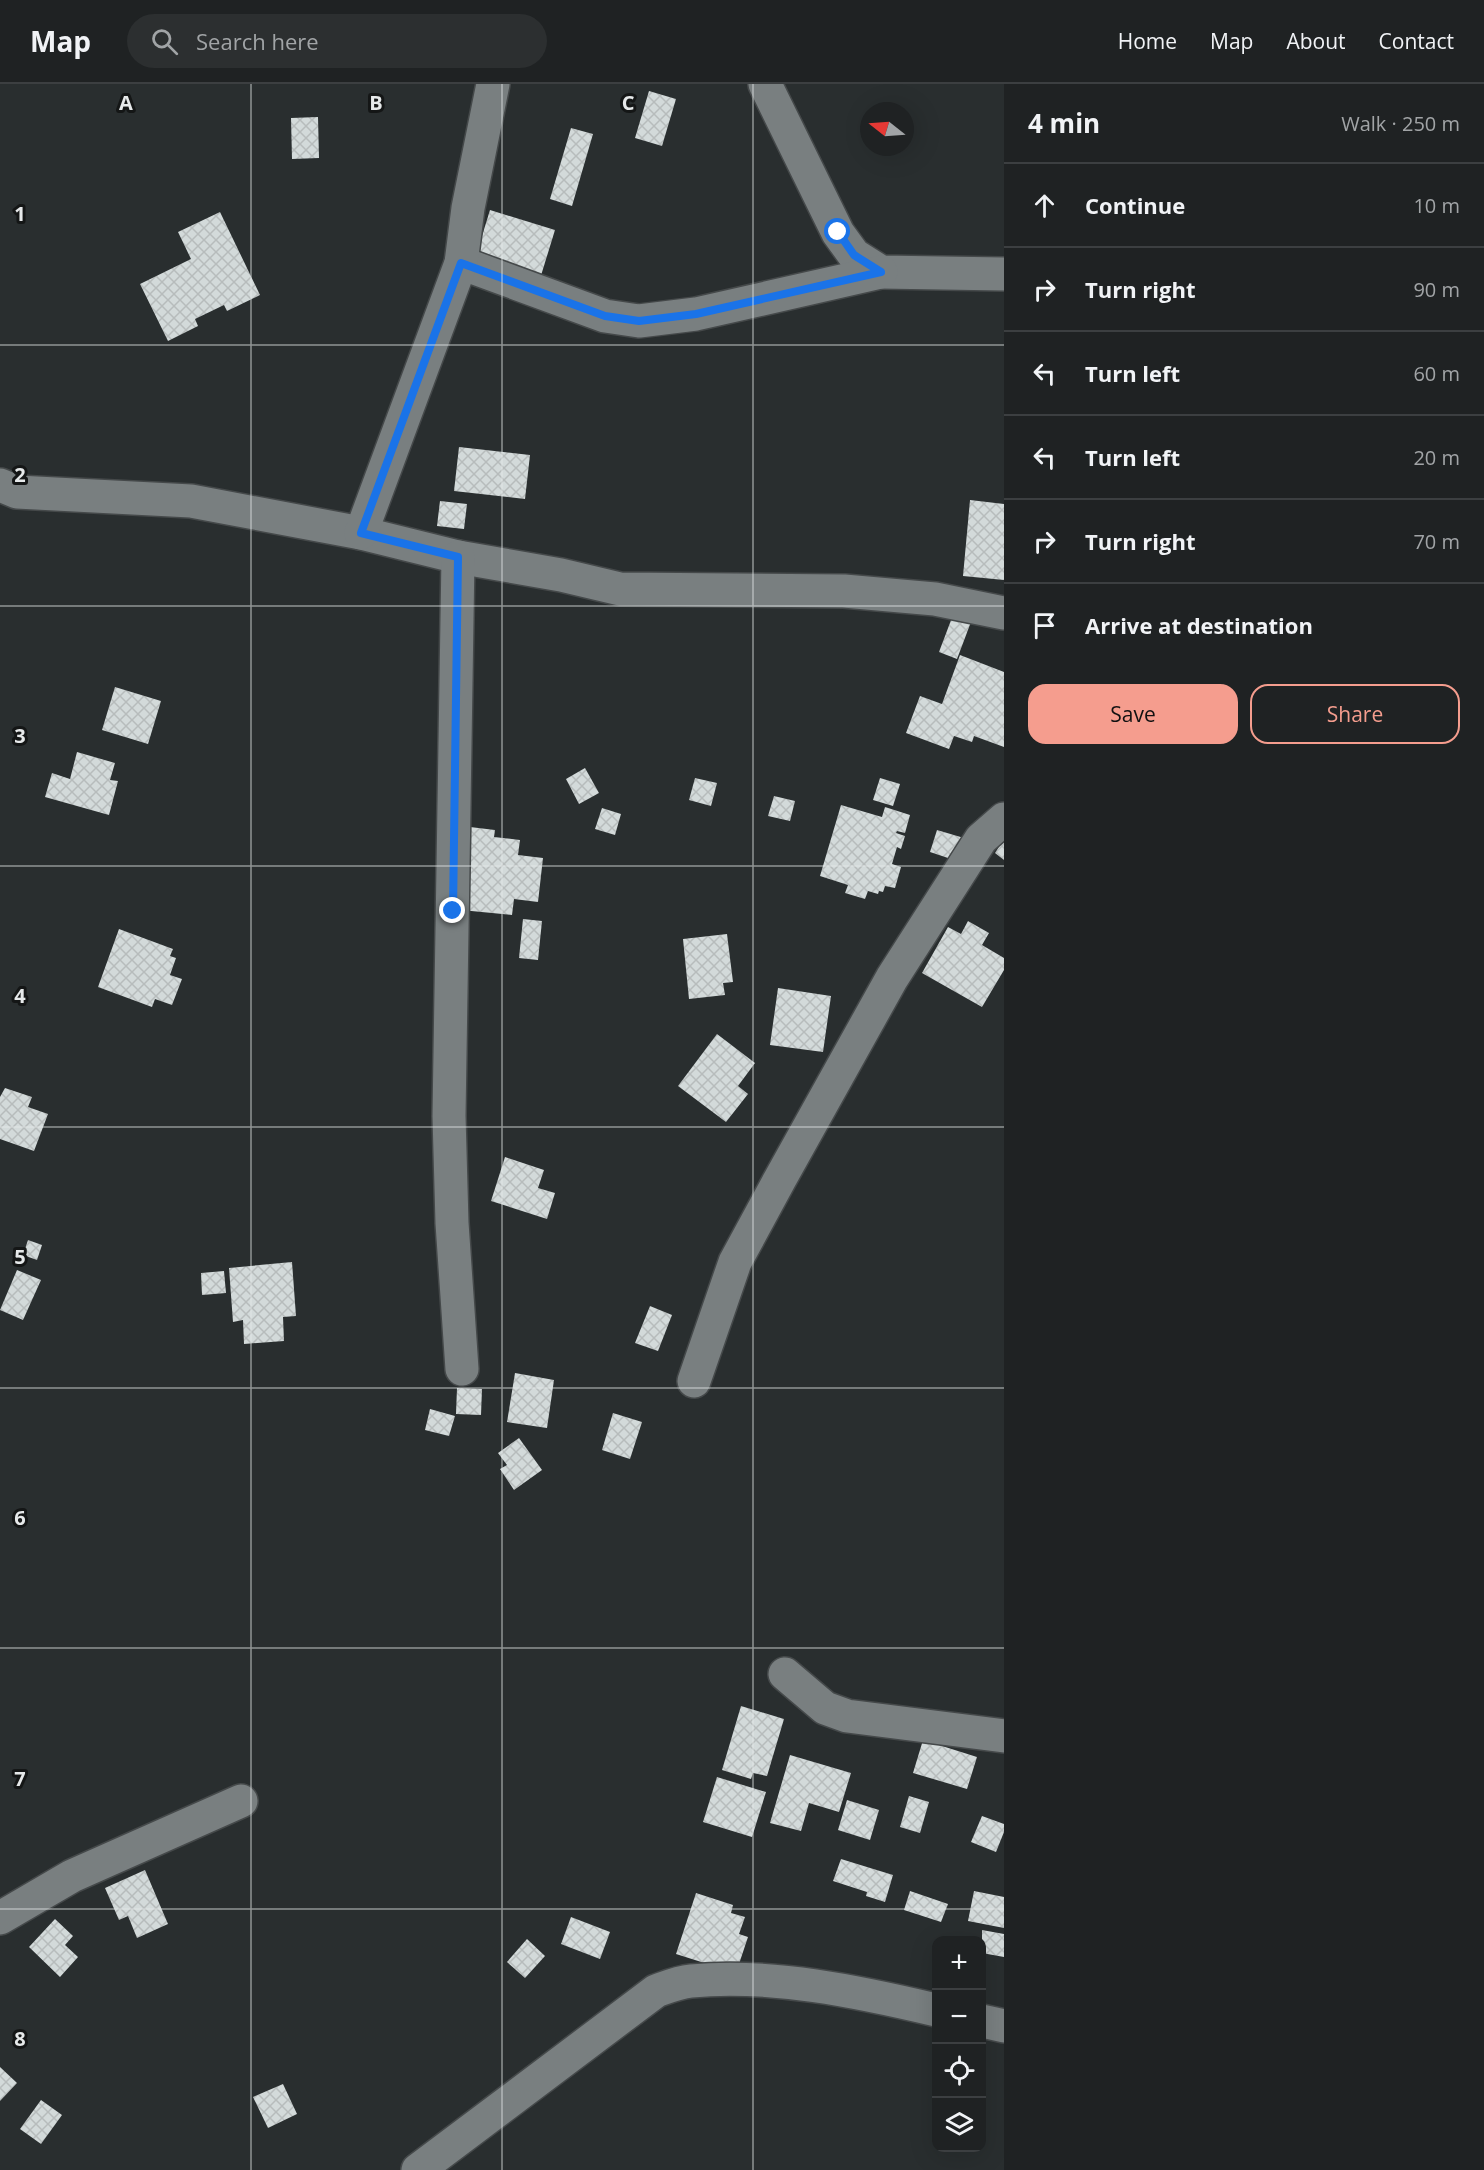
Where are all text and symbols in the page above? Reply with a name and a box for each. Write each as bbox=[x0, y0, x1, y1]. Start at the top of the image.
search box bbox=[127, 14, 547, 68]
text: Map bbox=[30, 22, 91, 60]
icon: search bbox=[148, 25, 181, 58]
text: Search here bbox=[196, 26, 319, 56]
text: Home bbox=[1118, 27, 1177, 55]
text: Map bbox=[1210, 27, 1253, 55]
text: About bbox=[1286, 27, 1346, 55]
text: Contact bbox=[1379, 27, 1454, 55]
text: A bbox=[119, 89, 133, 116]
text: B bbox=[369, 89, 383, 116]
text: C bbox=[622, 89, 635, 116]
north arrow bbox=[860, 102, 914, 156]
text: 4 min bbox=[1028, 105, 1100, 141]
text: Walk · 250 m bbox=[1341, 110, 1460, 137]
icon: ahead bbox=[1028, 189, 1061, 222]
text: Continue bbox=[1085, 190, 1185, 220]
text: 10 m bbox=[1413, 192, 1460, 219]
text: 1 bbox=[14, 200, 26, 227]
route start bbox=[824, 218, 850, 244]
icon: right bbox=[1028, 273, 1061, 306]
text: Turn right bbox=[1085, 274, 1196, 304]
text: 90 m bbox=[1413, 276, 1460, 303]
icon: left bbox=[1028, 357, 1061, 390]
text: Turn left bbox=[1085, 358, 1180, 388]
text: 60 m bbox=[1413, 360, 1460, 387]
icon: left bbox=[1028, 441, 1061, 474]
text: Turn left bbox=[1085, 442, 1180, 472]
text: 20 m bbox=[1413, 444, 1460, 471]
text: 2 bbox=[14, 461, 26, 488]
icon: right bbox=[1028, 525, 1061, 558]
text: Turn right bbox=[1085, 526, 1196, 556]
text: 70 m bbox=[1413, 528, 1460, 555]
icon: arrive bbox=[1028, 609, 1061, 642]
text: Arrive at destination bbox=[1085, 610, 1313, 640]
button: Save bbox=[1028, 684, 1238, 744]
button: Share bbox=[1250, 684, 1460, 744]
text: 3 bbox=[14, 722, 26, 749]
route end bbox=[439, 897, 465, 923]
text: 4 bbox=[14, 982, 26, 1009]
text: 5 bbox=[14, 1243, 26, 1270]
text: 6 bbox=[14, 1504, 26, 1531]
text: 7 bbox=[14, 1765, 26, 1792]
map controls bbox=[932, 1936, 986, 2152]
button: + bbox=[932, 1936, 986, 1990]
button: − bbox=[932, 1990, 986, 2044]
text: 8 bbox=[14, 2025, 26, 2052]
button: locate bbox=[932, 2044, 986, 2098]
button: layers bbox=[932, 2098, 986, 2152]

